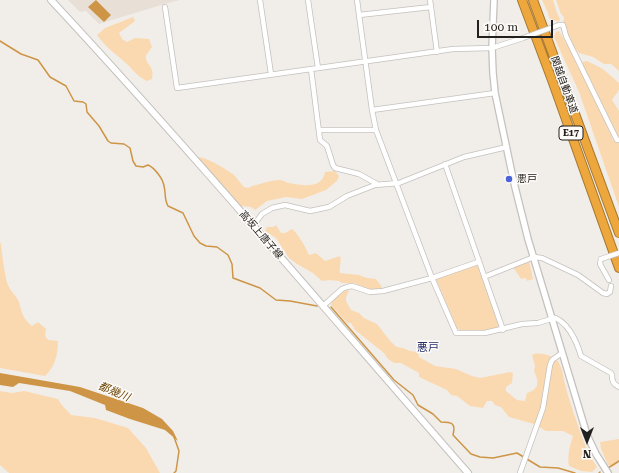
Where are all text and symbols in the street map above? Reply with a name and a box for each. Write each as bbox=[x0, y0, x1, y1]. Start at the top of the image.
scale bar bbox=[479, 12, 555, 38]
text: 100 m bbox=[484, 20, 518, 34]
street label: 関越自動車道 bbox=[548, 55, 580, 115]
road number: E17 bbox=[559, 126, 583, 140]
place label: 悪戸 bbox=[517, 173, 537, 185]
marker: 悪戸 bbox=[504, 174, 514, 184]
street label: 高坂上唐子線 bbox=[237, 208, 285, 262]
district label: 悪戸 bbox=[417, 341, 439, 355]
water label: 都幾川 bbox=[96, 379, 132, 405]
north arrow bbox=[567, 421, 607, 461]
text: N bbox=[583, 447, 591, 460]

